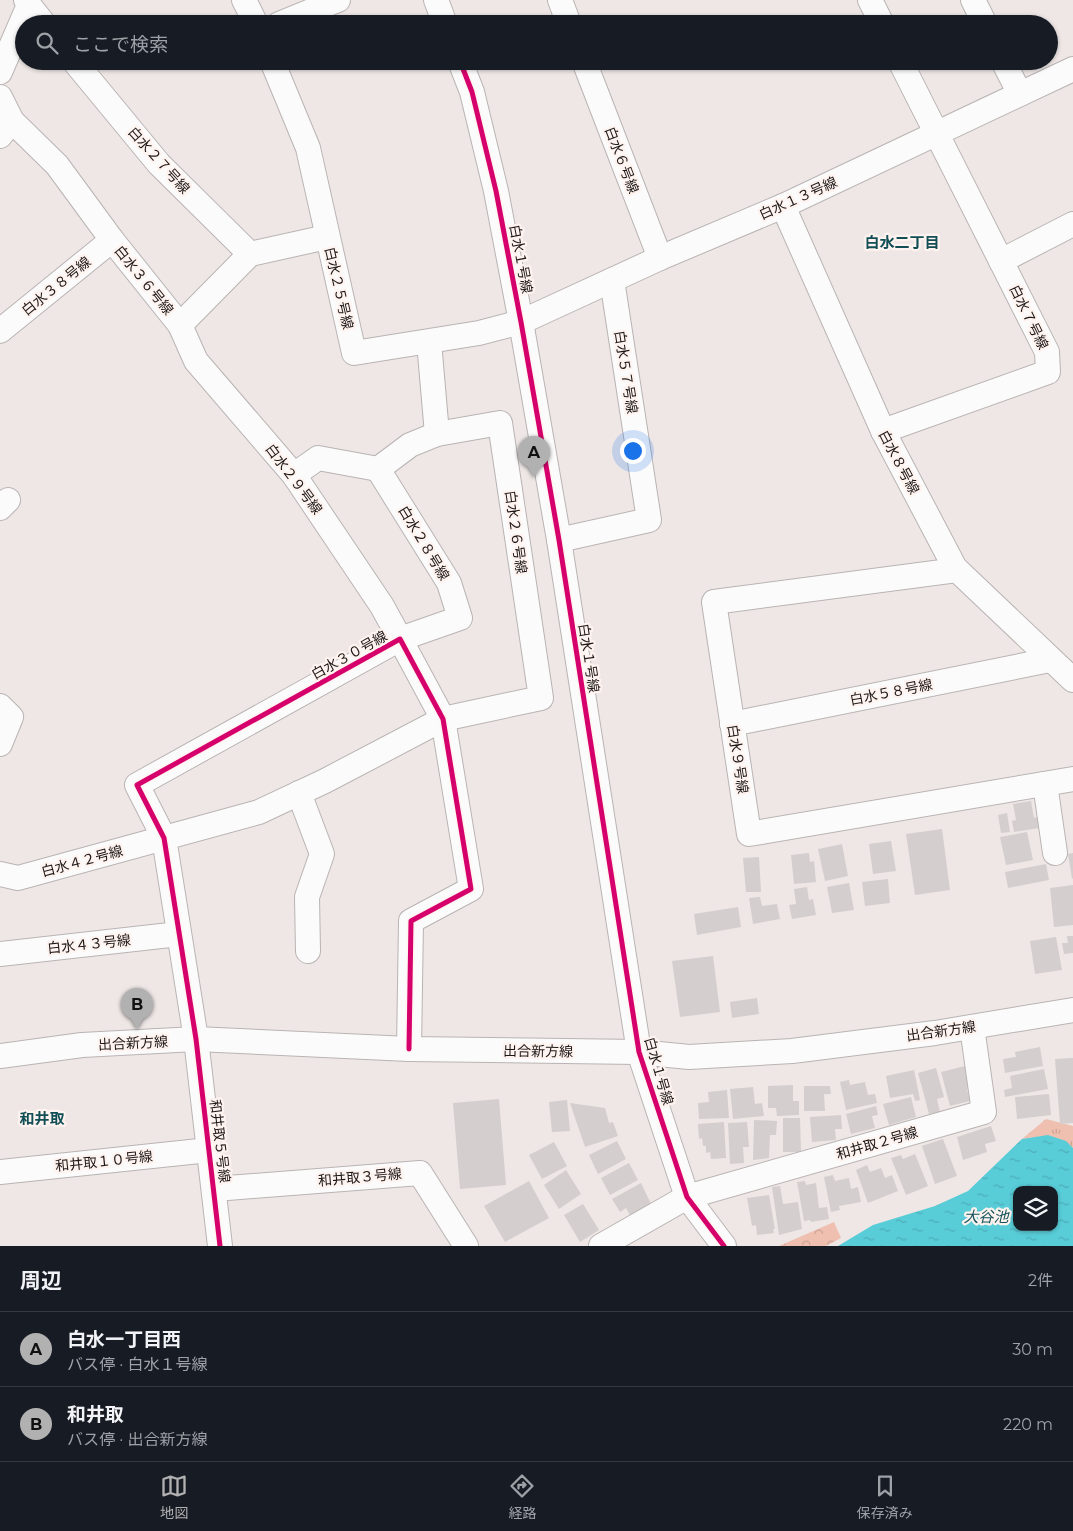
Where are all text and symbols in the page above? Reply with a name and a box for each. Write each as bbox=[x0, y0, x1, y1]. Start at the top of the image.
search box bbox=[15, 15, 1058, 70]
icon: search bbox=[33, 29, 61, 57]
text: ここで検索 bbox=[73, 33, 168, 56]
street label: 白水２７号線 bbox=[124, 123, 194, 197]
street label: 白水６号線 bbox=[601, 124, 643, 196]
street label: 白水１３号線 bbox=[756, 173, 840, 223]
street label: 白水１号線 bbox=[505, 223, 537, 295]
district label: 白水二丁目 bbox=[864, 233, 940, 252]
street label: 白水３６号線 bbox=[111, 242, 177, 318]
street label: 白水２５号線 bbox=[321, 245, 357, 331]
street label: 白水３８号線 bbox=[18, 253, 94, 319]
street label: 白水７号線 bbox=[1006, 282, 1052, 352]
street label: 白水５７号線 bbox=[611, 329, 641, 415]
street label: 白水８号線 bbox=[875, 427, 923, 497]
pin: A bbox=[518, 436, 550, 477]
your location bbox=[620, 438, 646, 464]
street label: 白水２９号線 bbox=[262, 440, 326, 518]
street label: 白水２６号線 bbox=[501, 489, 531, 575]
street label: 白水２８号線 bbox=[395, 502, 453, 584]
street label: 白水１号線 bbox=[575, 622, 603, 694]
street label: 白水３０号線 bbox=[308, 627, 390, 683]
street label: 白水５８号線 bbox=[848, 675, 934, 709]
street label: 白水９号線 bbox=[724, 723, 752, 795]
street label: 白水４２号線 bbox=[39, 841, 125, 881]
street label: 白水４３号線 bbox=[46, 931, 132, 957]
pin: B bbox=[121, 988, 153, 1029]
street label: 出合新方線 bbox=[905, 1017, 977, 1045]
street label: 出合新方線 bbox=[98, 1032, 168, 1054]
street label: 白水１号線 bbox=[641, 1035, 677, 1107]
street label: 出合新方線 bbox=[503, 1041, 573, 1061]
street label: 和井取５号線 bbox=[206, 1098, 234, 1184]
district label: 和井取 bbox=[19, 1109, 65, 1128]
street label: 和井取２号線 bbox=[834, 1123, 920, 1163]
street label: 和井取１０号線 bbox=[54, 1147, 154, 1175]
street label: 和井取３号線 bbox=[317, 1164, 403, 1190]
map controls bbox=[1013, 1186, 1058, 1231]
button: layers bbox=[1013, 1186, 1058, 1231]
water label: 大谷池 bbox=[963, 1207, 1010, 1226]
text: 周辺 bbox=[20, 1268, 62, 1293]
text: 2件 bbox=[1028, 1271, 1053, 1290]
text: 白水一丁目西 bbox=[67, 1328, 181, 1351]
text: A bbox=[30, 1340, 42, 1359]
text: 30 m bbox=[1012, 1340, 1053, 1359]
text: バス停 · 白水１号線 bbox=[67, 1355, 207, 1374]
text: 和井取 bbox=[67, 1403, 124, 1426]
text: B bbox=[30, 1415, 42, 1434]
text: 220 m bbox=[1003, 1415, 1053, 1434]
text: バス停 · 出合新方線 bbox=[67, 1430, 207, 1449]
tab: 地図 bbox=[160, 1472, 188, 1522]
tab: 経路 bbox=[508, 1472, 536, 1522]
tab: 保存済み bbox=[857, 1472, 913, 1522]

